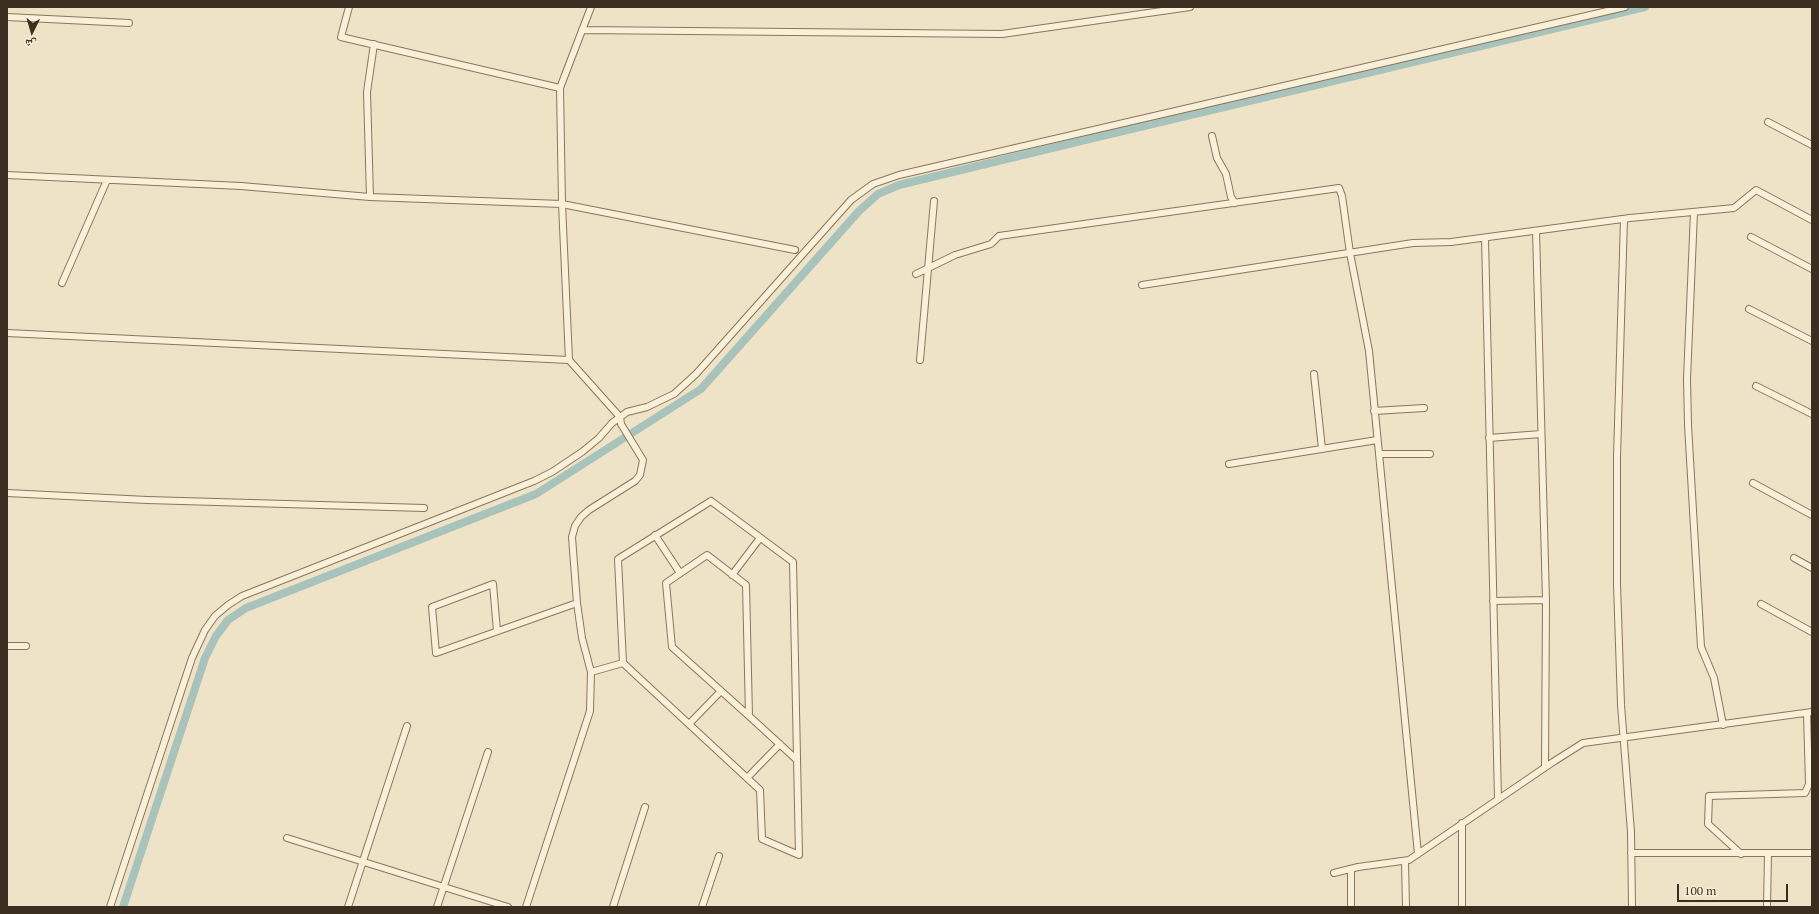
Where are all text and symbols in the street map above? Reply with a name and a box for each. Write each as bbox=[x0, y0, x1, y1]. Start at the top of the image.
north arrow bbox=[12, 12, 52, 52]
text: ش bbox=[25, 36, 37, 51]
scale bar bbox=[1679, 876, 1790, 902]
text: 100 m bbox=[1684, 883, 1716, 898]

